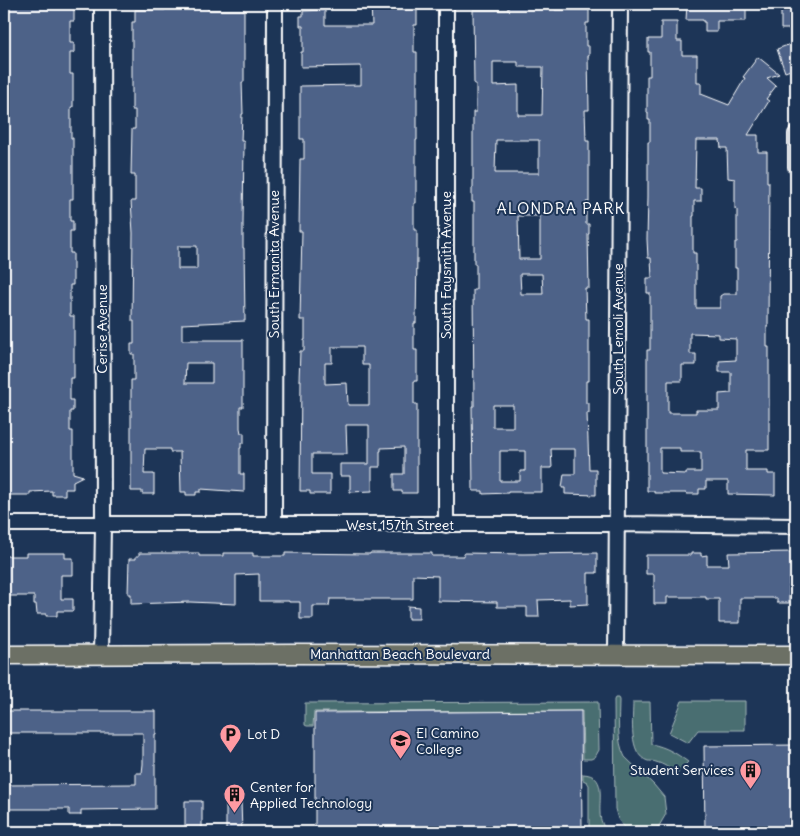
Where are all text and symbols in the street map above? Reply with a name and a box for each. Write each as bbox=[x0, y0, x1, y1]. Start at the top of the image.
street label: South Ermanita Avenue bbox=[265, 190, 283, 338]
street label: South Faysmith Avenue bbox=[437, 191, 455, 339]
district label: ALONDRA PARK bbox=[497, 198, 625, 218]
street label: South Lemoli Avenue bbox=[609, 263, 627, 395]
street label: Cerise Avenue bbox=[93, 284, 111, 374]
street label: West 157th Street bbox=[346, 516, 454, 534]
street label: Manhattan Beach Boulevard bbox=[310, 645, 490, 663]
parking icon: Lot D bbox=[219, 722, 243, 753]
place label: El Camino College bbox=[416, 724, 479, 758]
place label: Lot D bbox=[247, 725, 280, 743]
school or university icon: El Camino College bbox=[388, 729, 412, 760]
building icon: Student Services bbox=[738, 758, 762, 789]
place label: Student Services bbox=[630, 761, 734, 779]
place label: Center for Applied Technology bbox=[250, 778, 372, 812]
building icon: Center for Applied Technology bbox=[222, 783, 246, 814]

